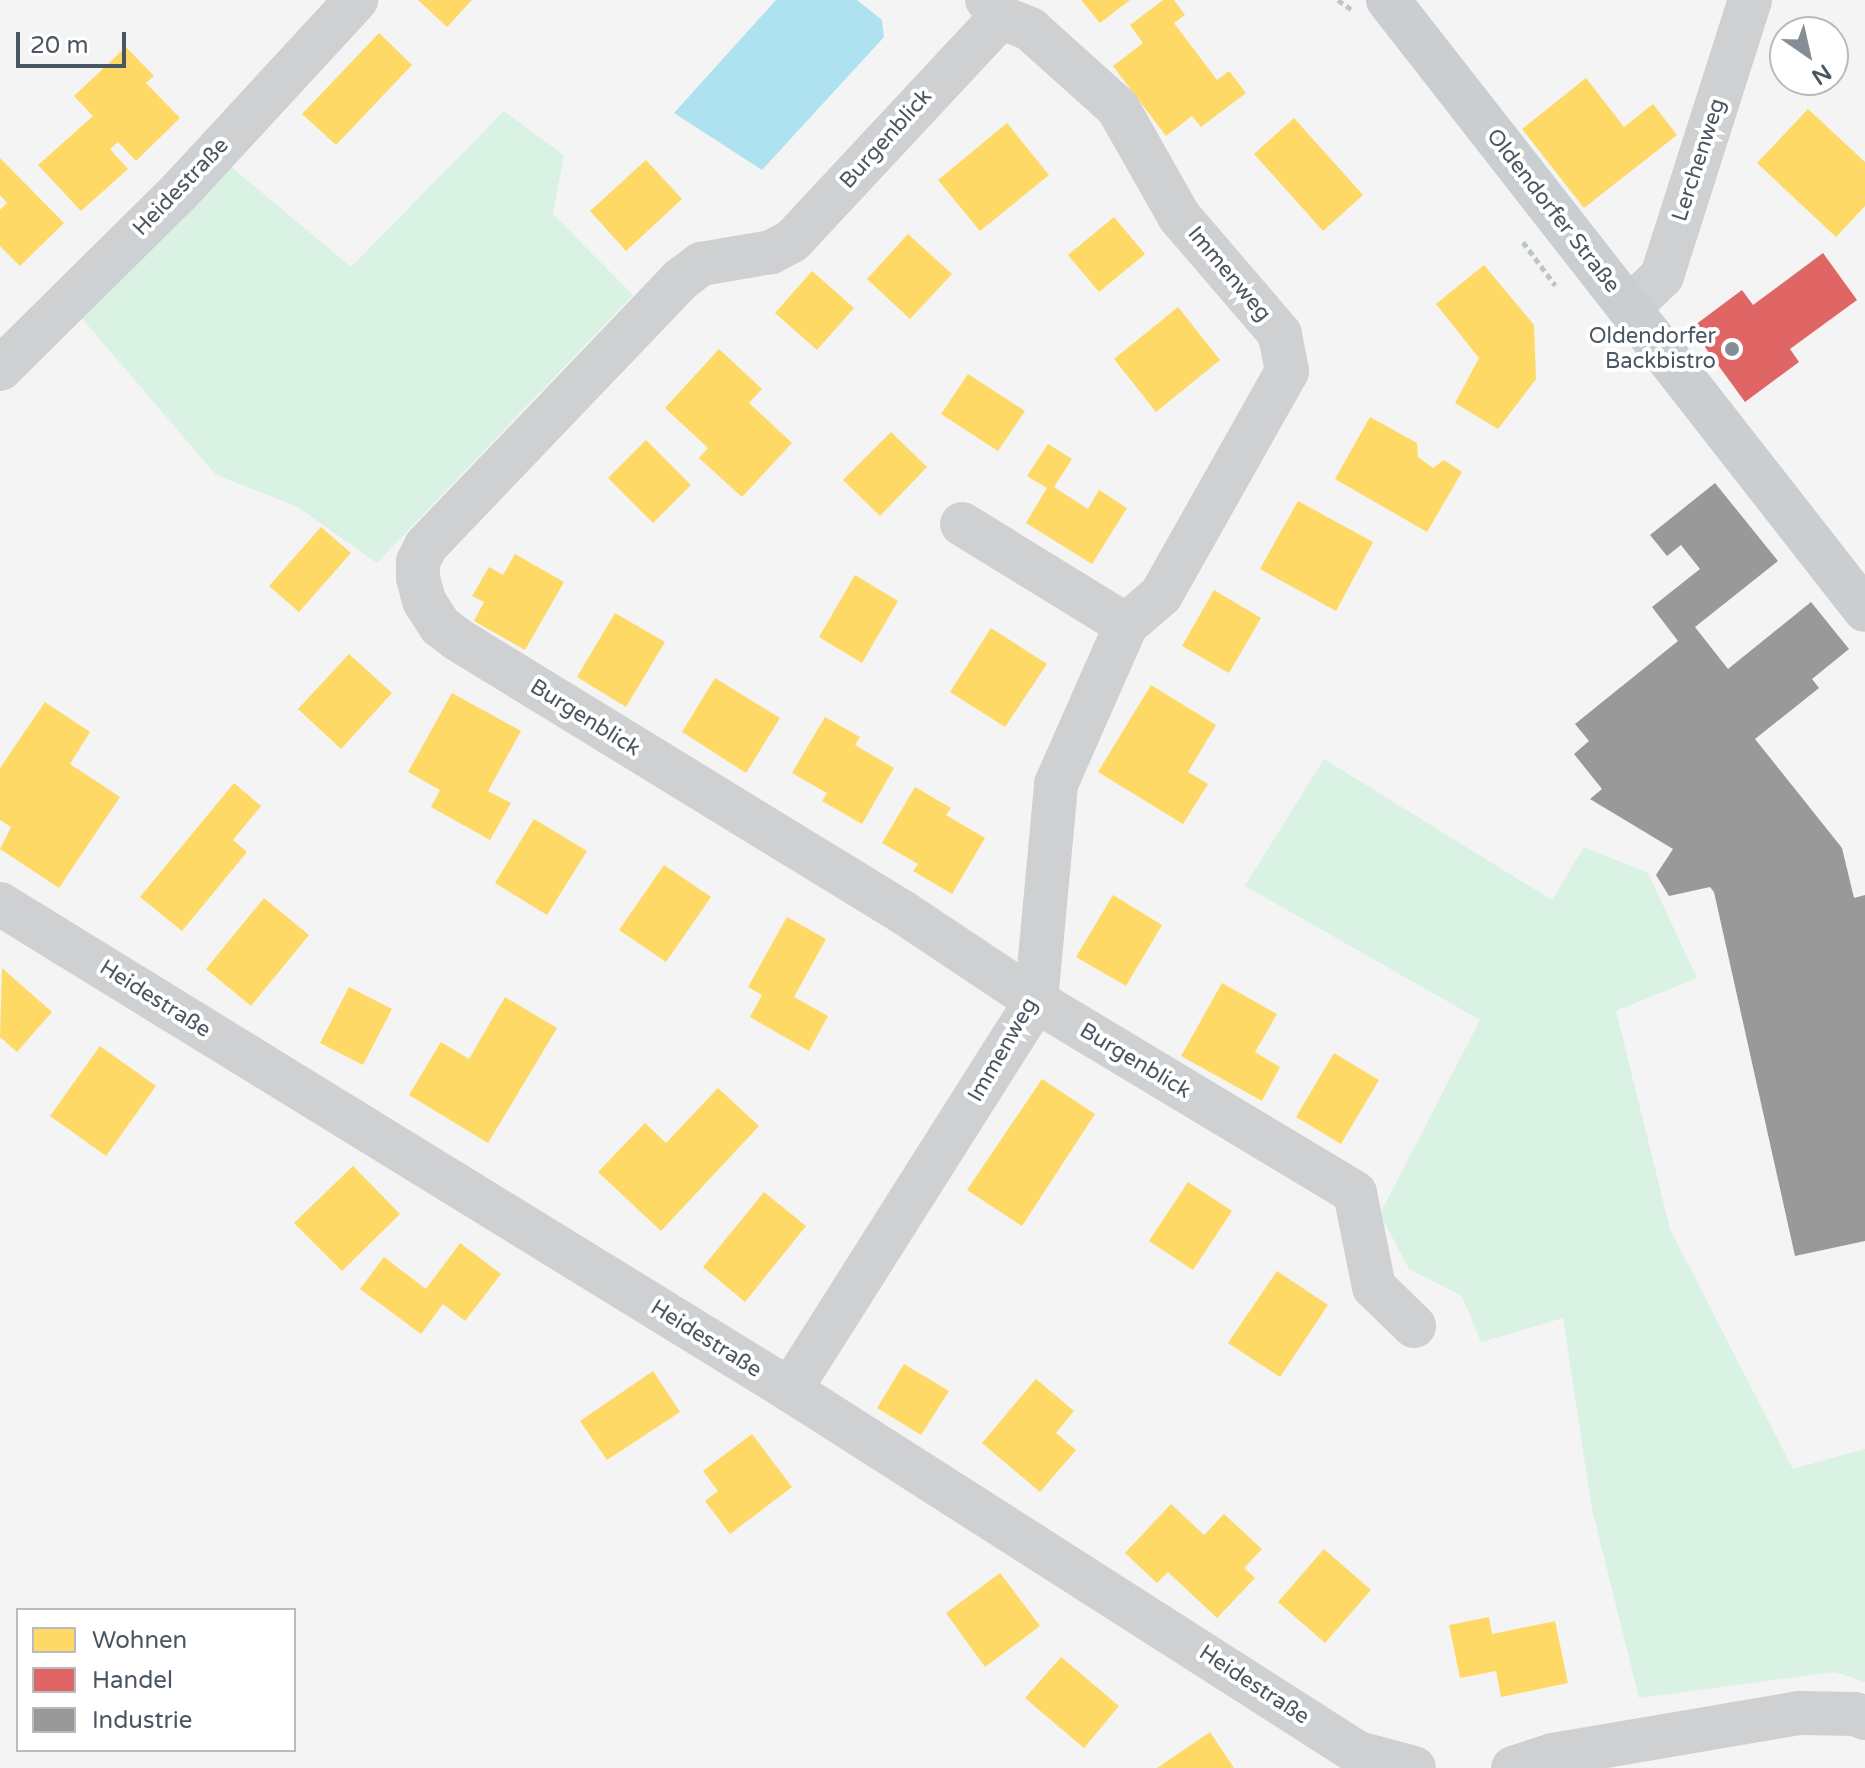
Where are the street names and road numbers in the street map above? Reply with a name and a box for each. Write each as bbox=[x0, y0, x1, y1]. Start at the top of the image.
street label: Burgenblick bbox=[834, 84, 938, 194]
street label: Lerchenweg bbox=[1667, 95, 1731, 225]
street label: Oldendorfer Straße bbox=[1481, 124, 1625, 298]
street label: Heidestraße bbox=[128, 132, 234, 242]
street label: Immenweg bbox=[1182, 221, 1276, 327]
street label: Burgenblick bbox=[525, 674, 645, 762]
street label: Heidestraße bbox=[95, 954, 215, 1044]
street label: Immenweg bbox=[963, 993, 1043, 1107]
street label: Burgenblick bbox=[1075, 1018, 1195, 1104]
street label: Heidestraße bbox=[646, 1294, 766, 1384]
street label: Heidestraße bbox=[1194, 1640, 1314, 1730]

